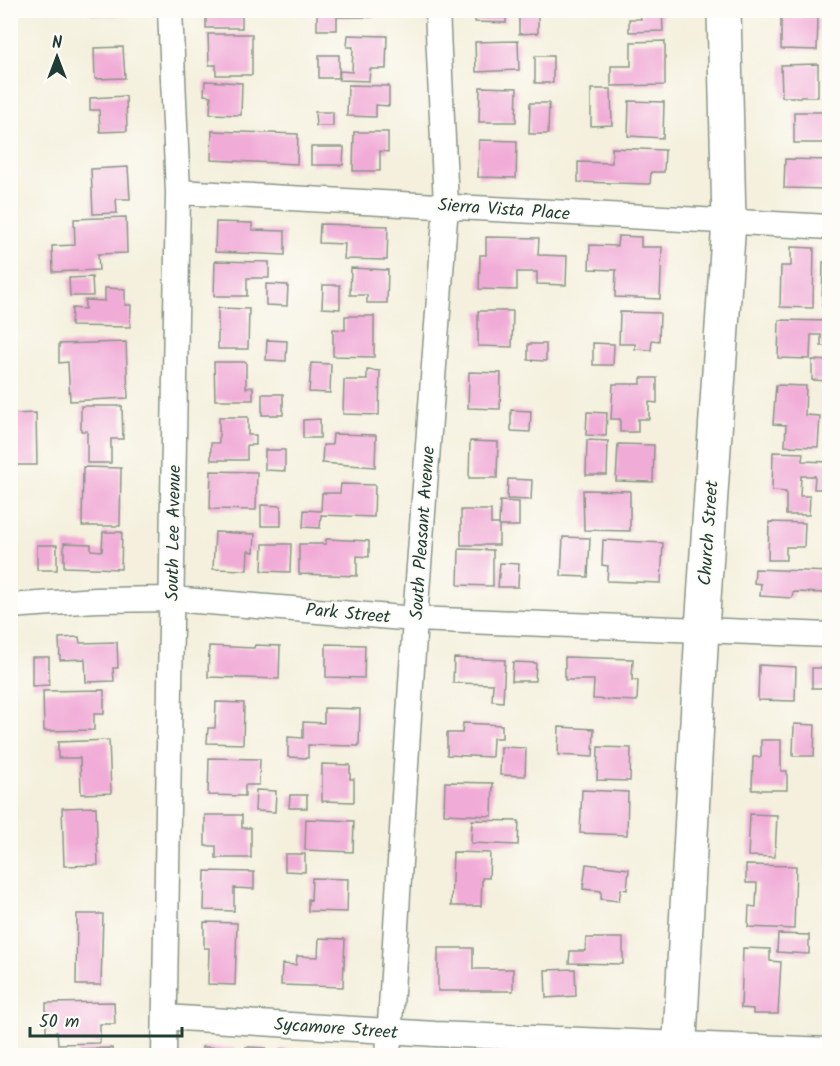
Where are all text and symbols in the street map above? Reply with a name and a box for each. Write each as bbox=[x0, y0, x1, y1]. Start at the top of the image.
north arrow bbox=[27, 27, 87, 87]
text: N bbox=[52, 31, 62, 56]
street label: Sierra Vista Place bbox=[437, 191, 571, 230]
street label: South Pleasant Avenue bbox=[403, 445, 444, 621]
street label: South Lee Avenue bbox=[159, 465, 190, 601]
street label: Church Street bbox=[691, 478, 728, 587]
street label: Park Street bbox=[304, 596, 393, 633]
scale bar bbox=[30, 1000, 182, 1038]
text: 50 m bbox=[39, 1008, 79, 1037]
street label: Sycamore Street bbox=[273, 1011, 400, 1048]

